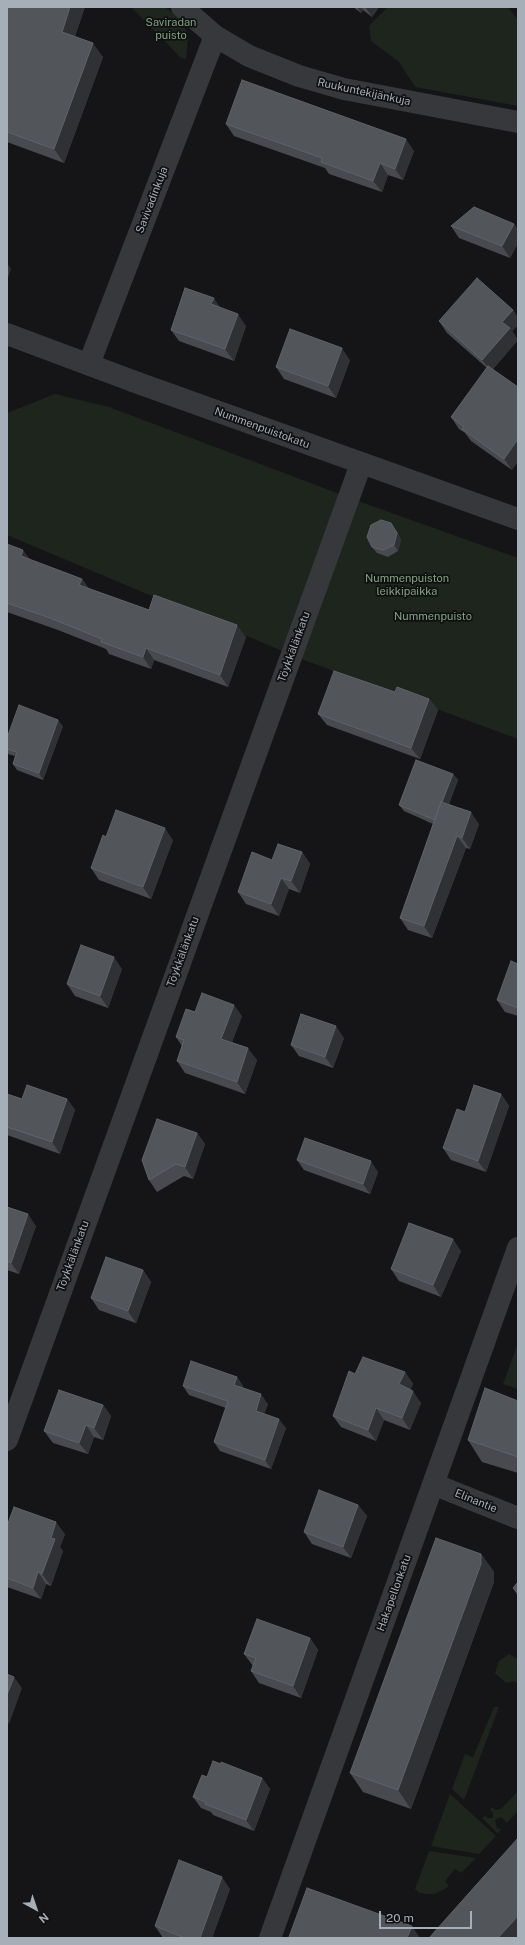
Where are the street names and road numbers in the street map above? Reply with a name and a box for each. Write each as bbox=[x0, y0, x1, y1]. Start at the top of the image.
street label: Ruukuntekijänkuja bbox=[316, 76, 412, 108]
street label: Savivadinkuja bbox=[133, 165, 171, 235]
street label: Nummenpuistokatu bbox=[213, 405, 311, 451]
street label: Töykkälänkatu bbox=[275, 610, 313, 684]
street label: Töykkälänkatu bbox=[164, 915, 202, 989]
street label: Töykkälänkatu bbox=[54, 1219, 92, 1293]
street label: Elinantie bbox=[453, 1487, 499, 1515]
street label: Hakapellonkatu bbox=[374, 1553, 414, 1633]

